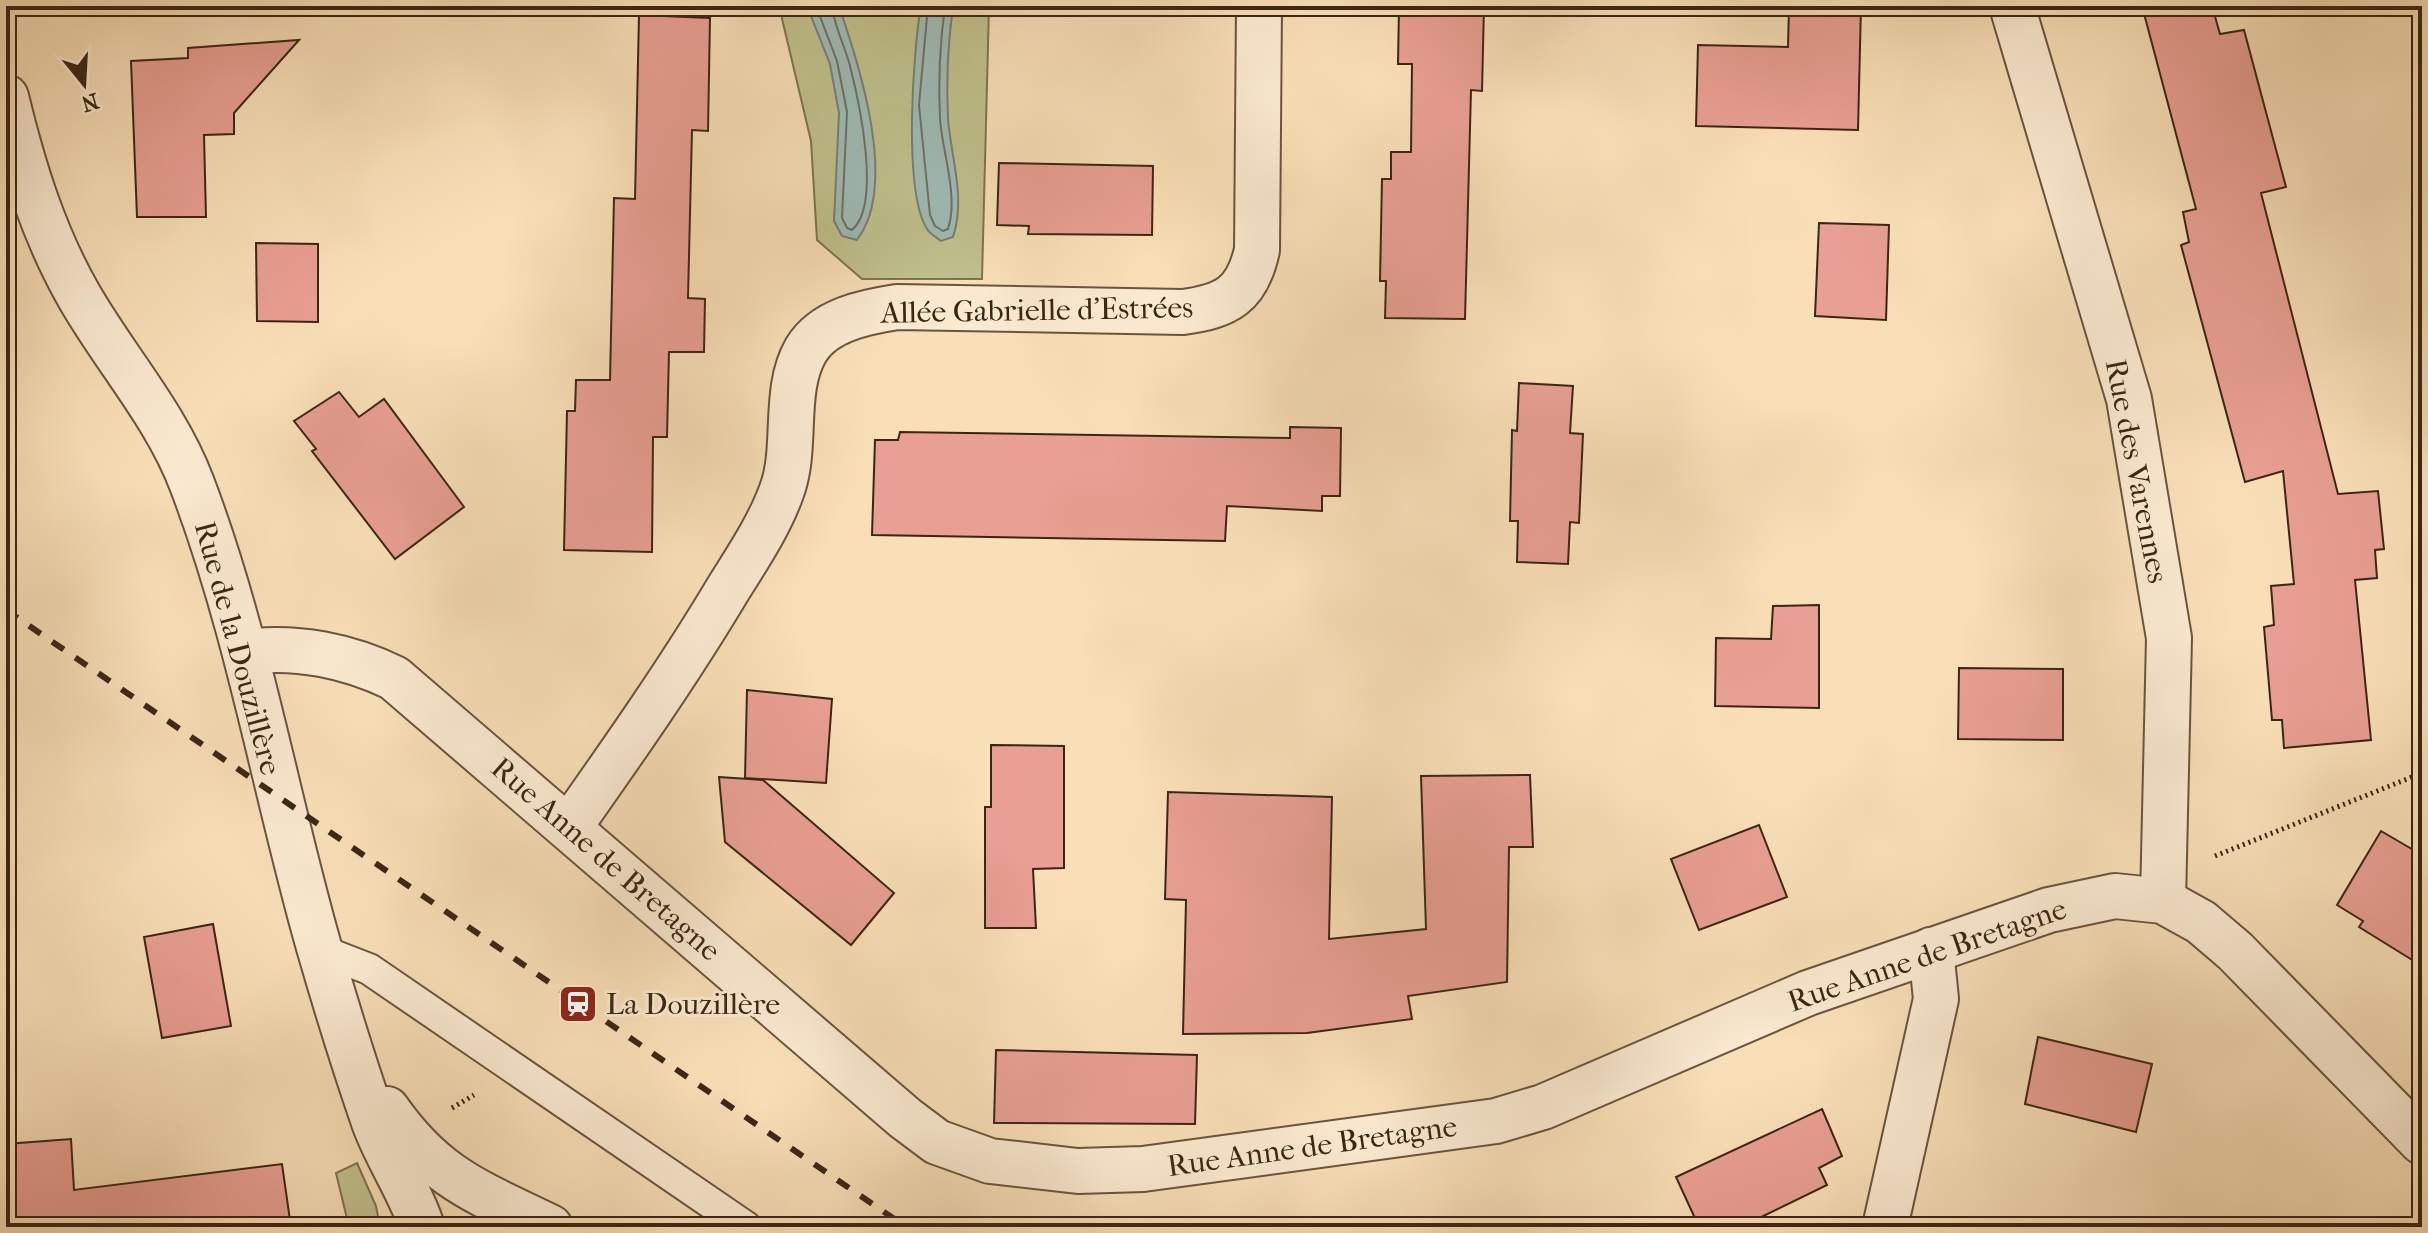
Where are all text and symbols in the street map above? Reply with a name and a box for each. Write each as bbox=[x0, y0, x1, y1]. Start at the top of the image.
north arrow bbox=[44, 44, 124, 124]
text: N bbox=[78, 87, 102, 117]
street label: Allée Gabrielle d'Estrées bbox=[879, 290, 1194, 331]
street label: Rue des Varennes bbox=[2098, 356, 2175, 586]
street label: Rue de la Douzillère bbox=[187, 517, 288, 779]
street label: Rue Anne de Bretagne bbox=[484, 750, 728, 969]
street label: Rue Anne de Bretagne bbox=[1783, 891, 2071, 1020]
station icon: La Douzillère bbox=[557, 983, 599, 1025]
place label: La Douzillère bbox=[606, 987, 780, 1022]
street label: Rue Anne de Bretagne bbox=[1165, 1109, 1459, 1184]

